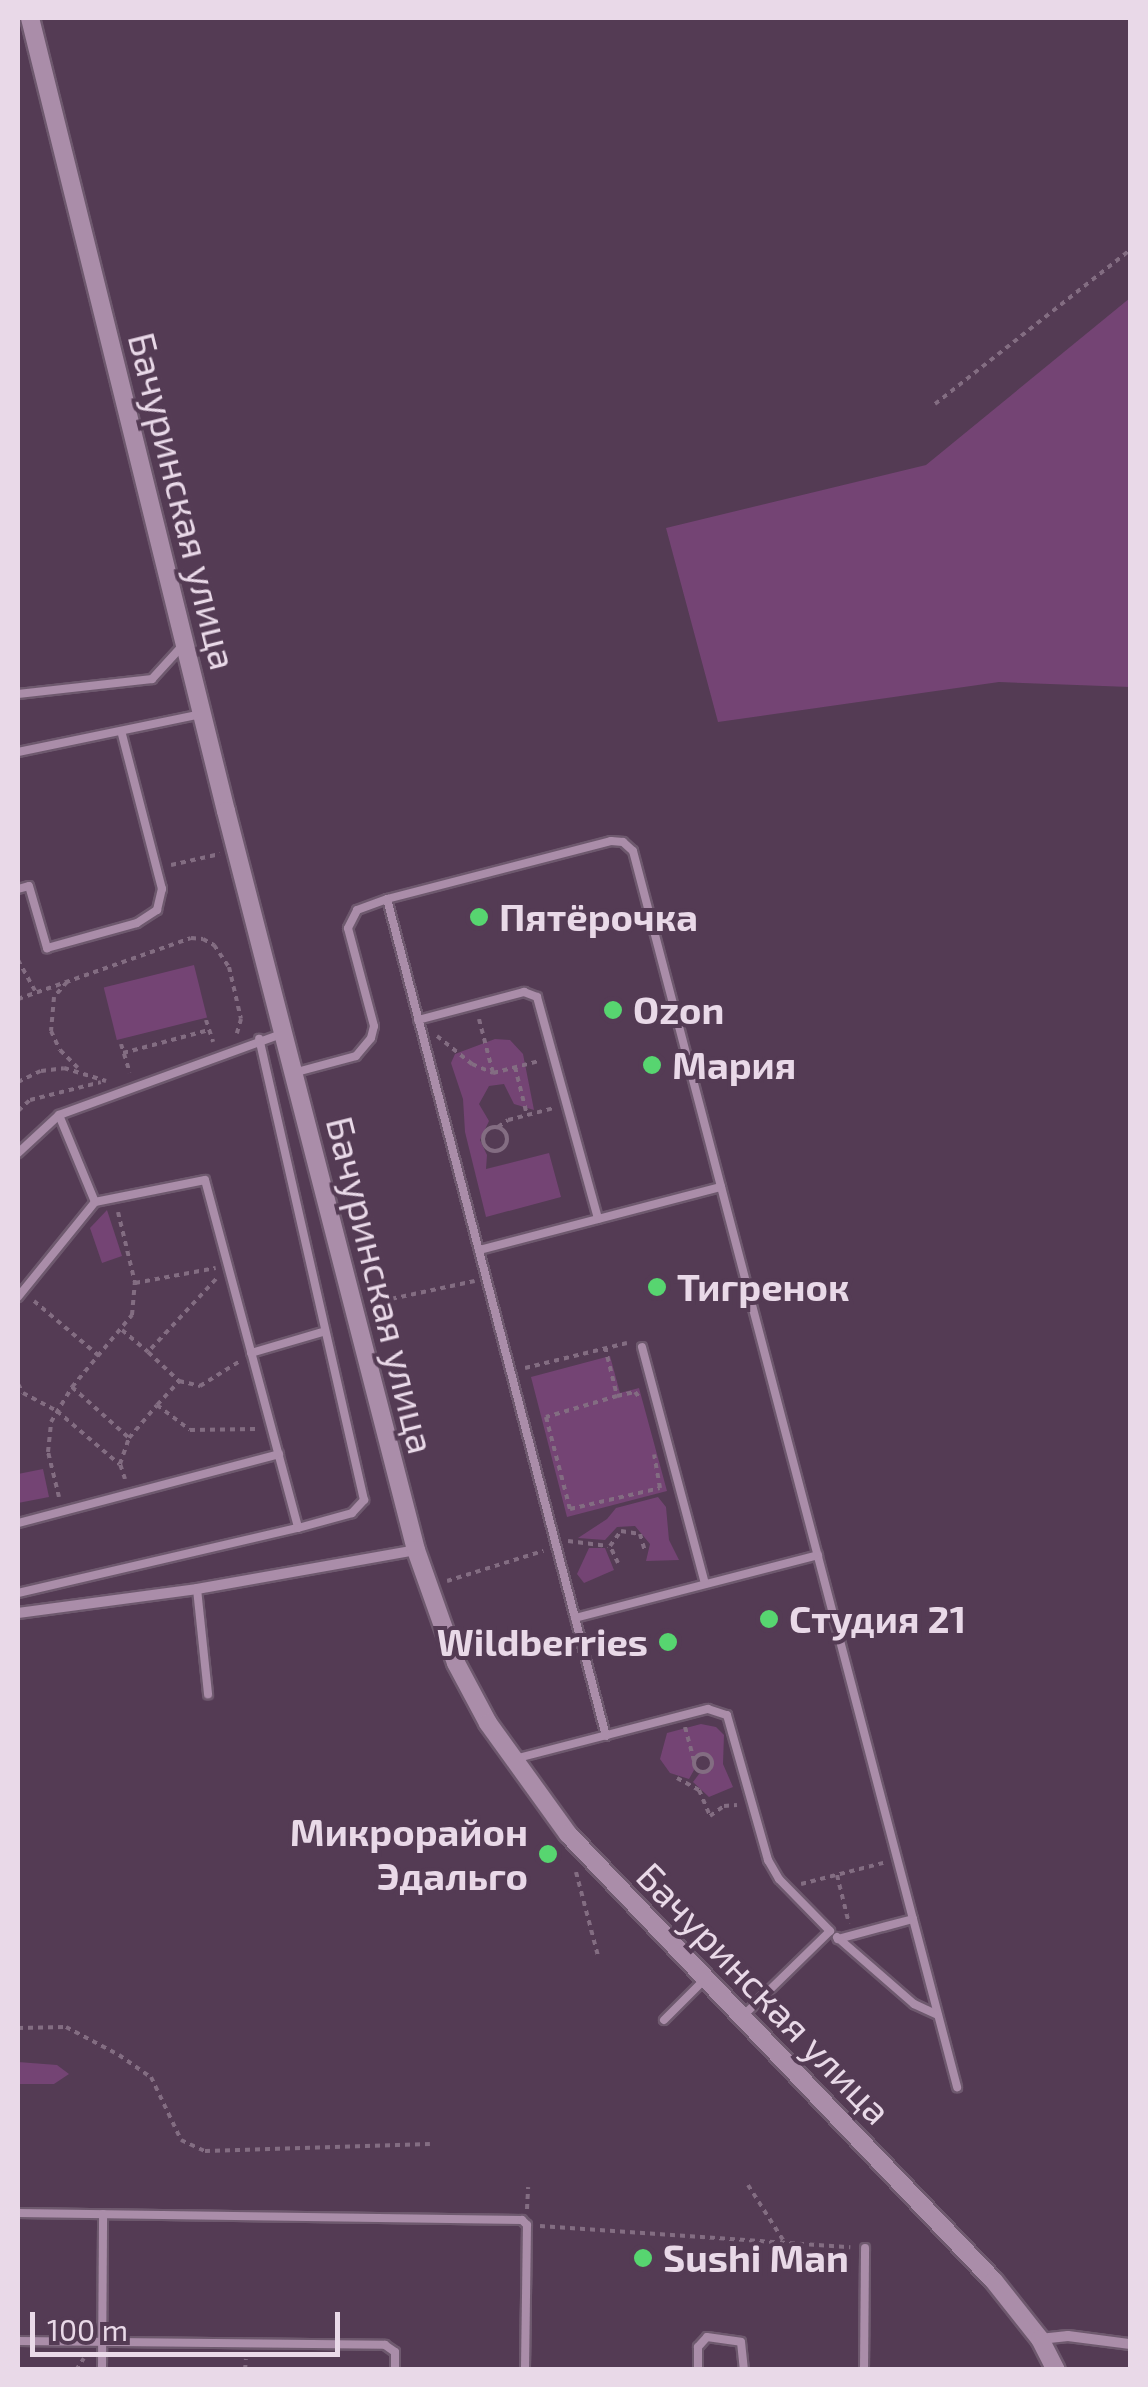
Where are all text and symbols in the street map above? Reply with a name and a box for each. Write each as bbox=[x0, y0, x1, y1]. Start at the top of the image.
street label: Бачуринская улица bbox=[119, 328, 247, 674]
place label: Пятёрочка bbox=[499, 894, 698, 940]
marker: Пятёрочка bbox=[468, 906, 490, 928]
place label: Ozon bbox=[633, 987, 724, 1033]
marker: Ozon bbox=[602, 999, 624, 1021]
place label: Мария bbox=[672, 1042, 796, 1088]
marker: Мария bbox=[641, 1054, 663, 1076]
street label: Бачуринская улица bbox=[317, 1112, 445, 1458]
place label: Тигренок bbox=[677, 1264, 850, 1310]
marker: Тигренок bbox=[646, 1276, 668, 1298]
place label: Студия 21 bbox=[789, 1596, 966, 1642]
marker: Студия 21 bbox=[758, 1608, 780, 1630]
place label: Wildberries bbox=[437, 1619, 648, 1665]
marker: Wildberries bbox=[657, 1631, 679, 1653]
place label: Микрорайон Эдальго bbox=[290, 1809, 528, 1898]
marker: Микрорайон Эдальго bbox=[537, 1843, 559, 1865]
street label: Бачуринская улица bbox=[627, 1853, 901, 2133]
place label: Sushi Man bbox=[663, 2235, 849, 2281]
marker: Sushi Man bbox=[632, 2247, 654, 2269]
scale bar bbox=[35, 2292, 345, 2354]
text: 100 m bbox=[47, 2311, 128, 2347]

